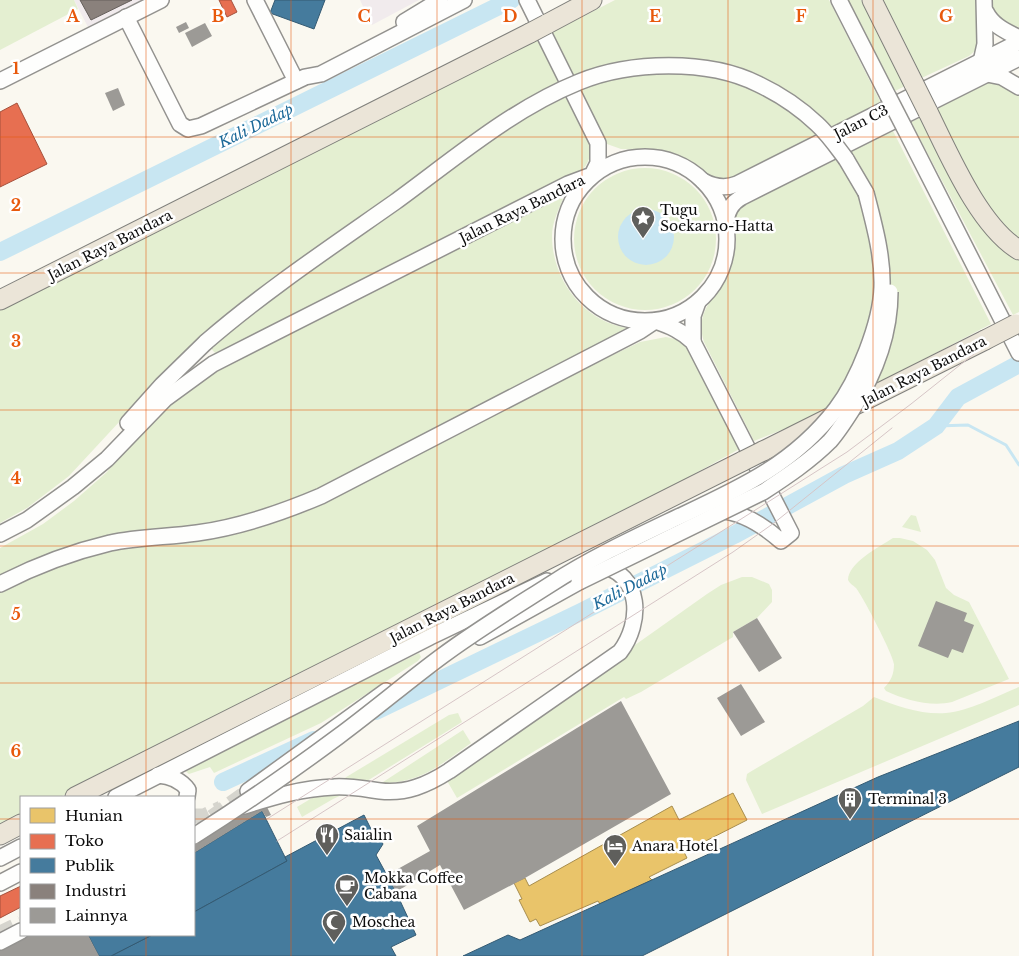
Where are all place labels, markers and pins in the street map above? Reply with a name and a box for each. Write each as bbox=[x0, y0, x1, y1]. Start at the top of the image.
place label: Tugu Soekarno-Hatta bbox=[660, 201, 774, 235]
place icon: Tugu Soekarno-Hatta bbox=[630, 205, 656, 239]
building icon: Terminal 3 bbox=[837, 786, 863, 820]
place label: Terminal 3 bbox=[868, 790, 947, 808]
restaurant icon: Saialin bbox=[314, 822, 340, 856]
place label: Saialin bbox=[344, 826, 393, 844]
hotel icon: Anara Hotel bbox=[602, 833, 628, 867]
place label: Anara Hotel bbox=[631, 837, 719, 855]
place label: Mokka Coffee Cabana bbox=[364, 869, 463, 903]
cafe icon: Mokka Coffee Cabana bbox=[334, 873, 360, 907]
mosque icon: Moschea bbox=[321, 909, 347, 943]
place label: Moschea bbox=[352, 913, 416, 931]

